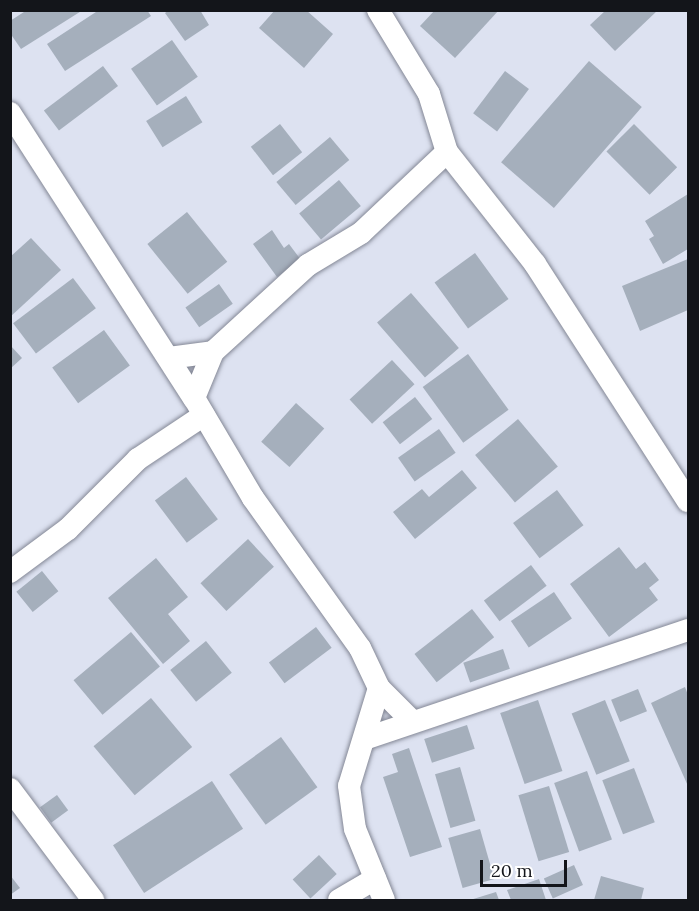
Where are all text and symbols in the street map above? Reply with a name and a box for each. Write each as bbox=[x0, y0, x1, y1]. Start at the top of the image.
scale bar bbox=[483, 848, 570, 886]
text: 20 m bbox=[491, 859, 533, 882]

